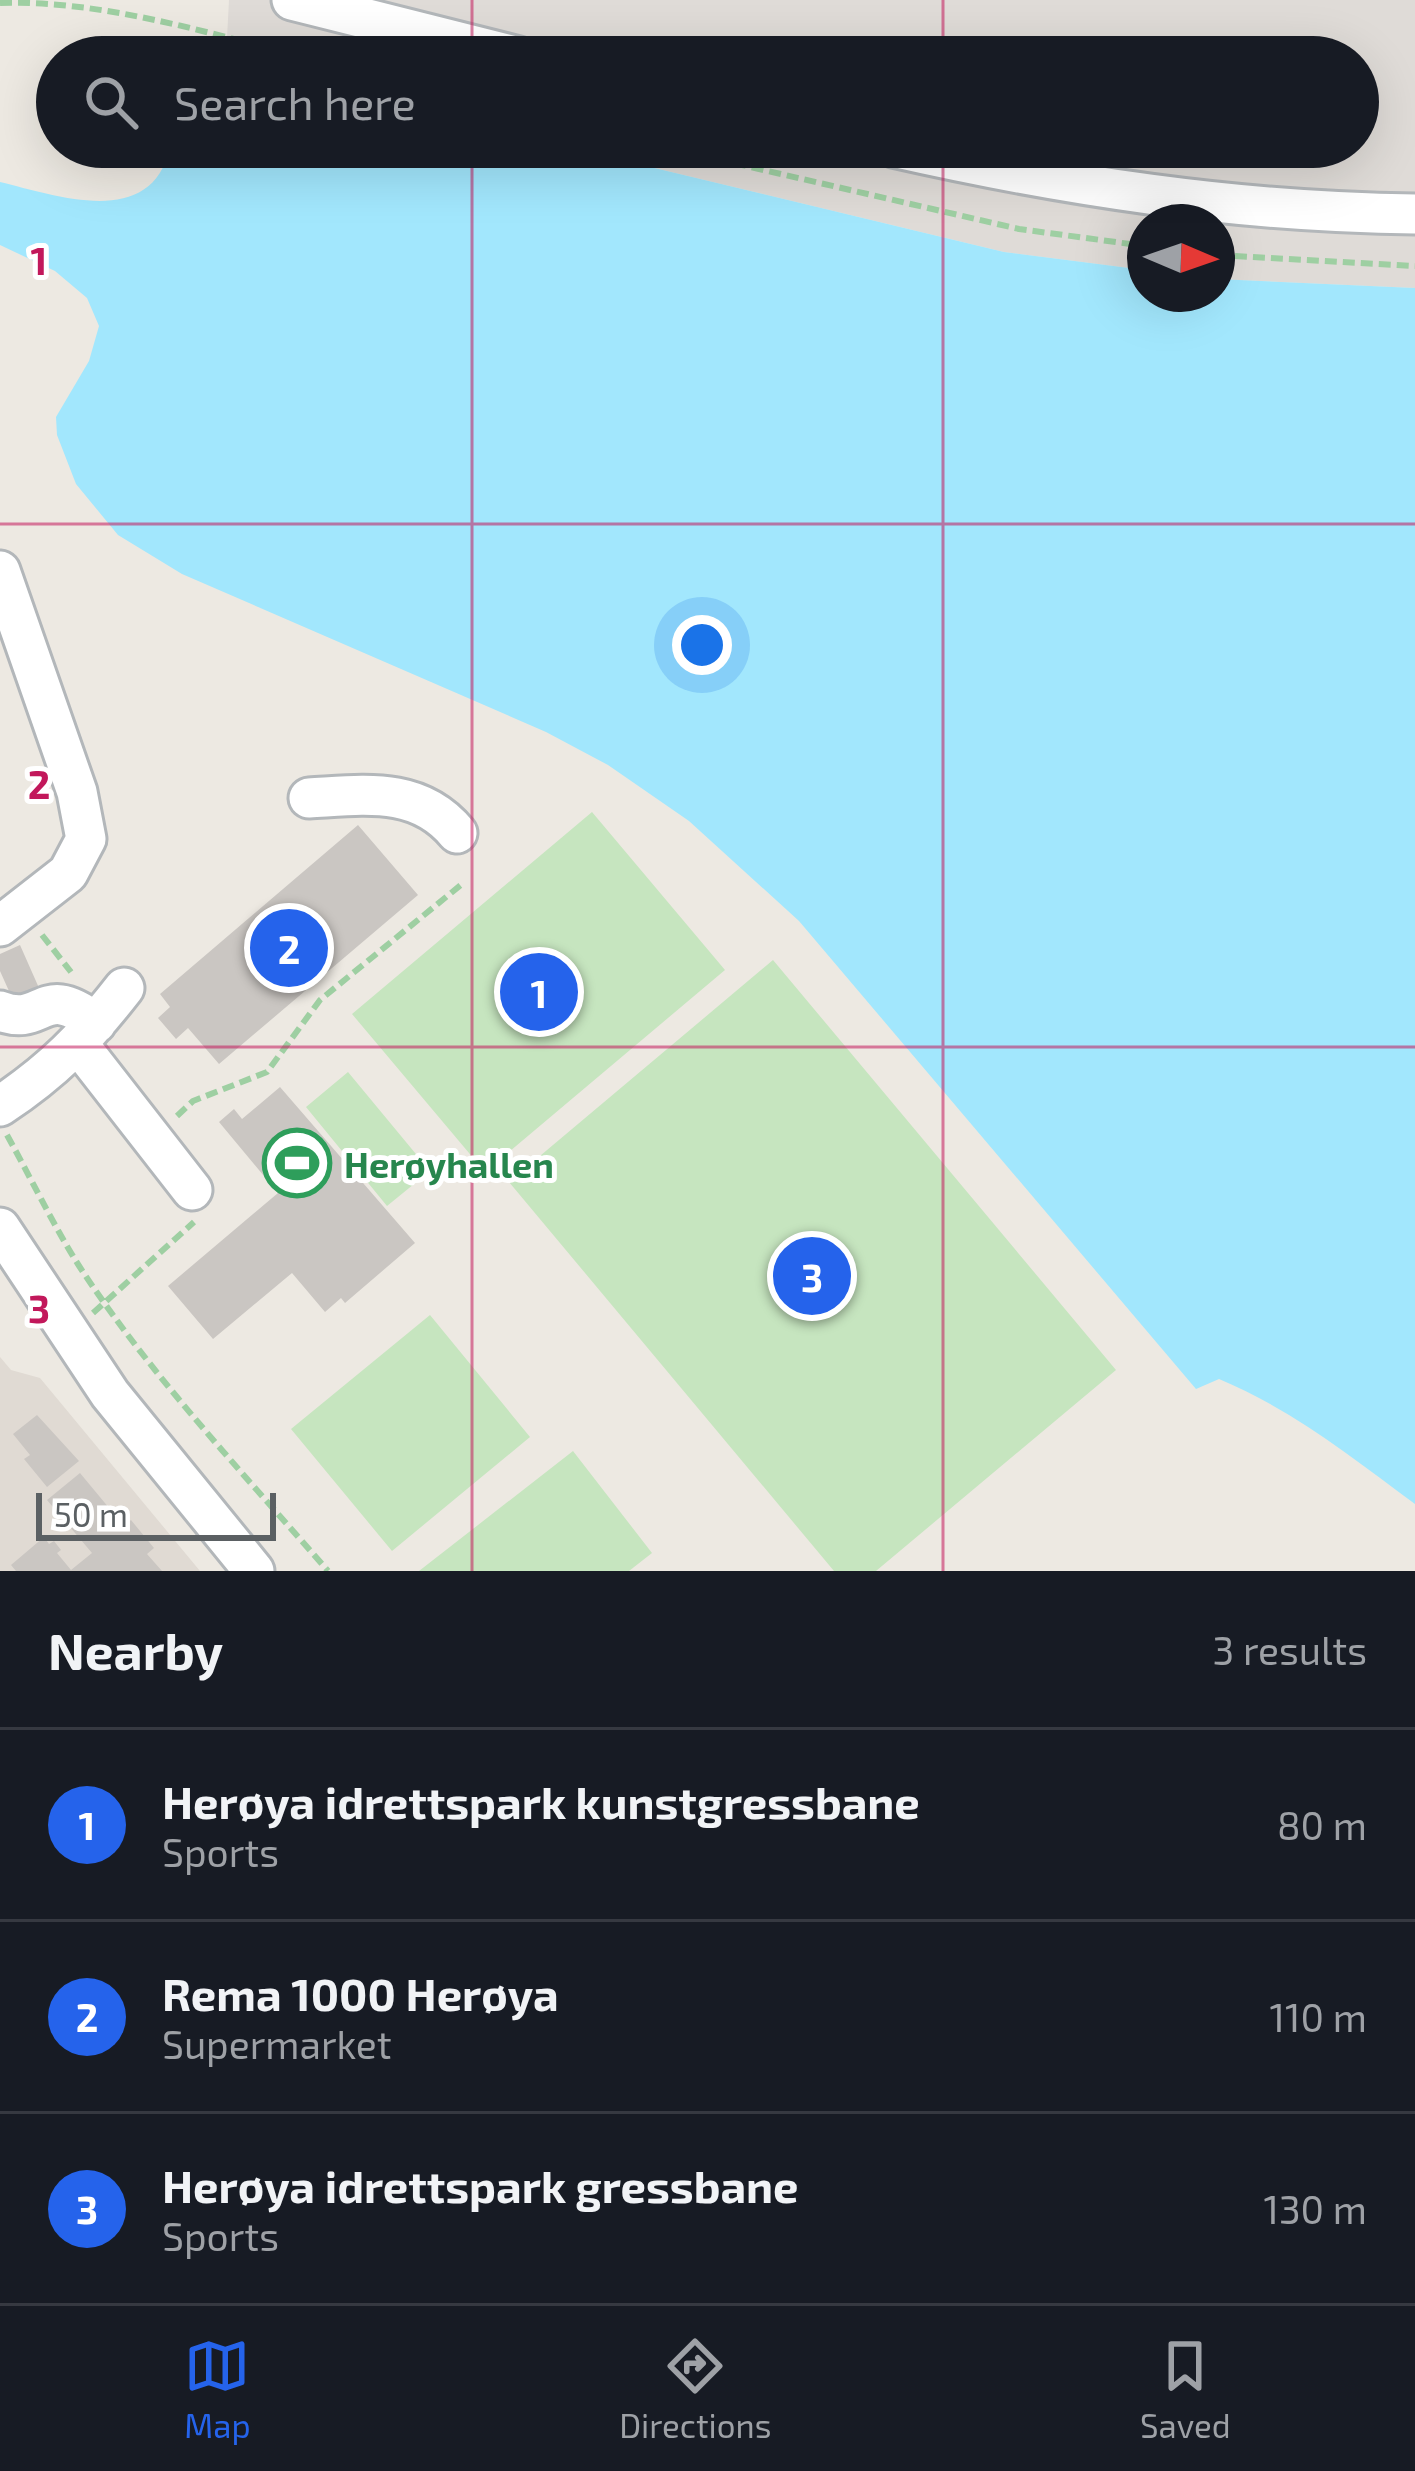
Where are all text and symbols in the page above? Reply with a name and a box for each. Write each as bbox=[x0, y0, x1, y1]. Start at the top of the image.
search box bbox=[36, 36, 1379, 168]
icon: search bbox=[78, 69, 144, 135]
text: Search here bbox=[174, 75, 416, 129]
north arrow bbox=[1127, 204, 1235, 312]
text: 1 bbox=[31, 236, 47, 283]
your location bbox=[672, 615, 732, 675]
text: 2 bbox=[28, 760, 50, 807]
pin: 2 bbox=[250, 903, 328, 993]
pin: 1 bbox=[500, 947, 578, 1037]
sports icon: Herøyhallen bbox=[262, 1128, 332, 1198]
place label: Herøyhallen bbox=[344, 1142, 554, 1186]
pin: 3 bbox=[773, 1231, 851, 1321]
text: 3 bbox=[28, 1284, 50, 1331]
scale bar bbox=[36, 1487, 276, 1540]
text: 50 m bbox=[54, 1494, 128, 1534]
text: Nearby bbox=[48, 1619, 223, 1680]
text: 3 results bbox=[1213, 1626, 1367, 1673]
text: Herøya idrettspark kunstgressbane bbox=[162, 1774, 920, 1828]
text: 1 bbox=[79, 1801, 95, 1848]
text: 80 m bbox=[1277, 1801, 1367, 1848]
text: Sports bbox=[162, 1828, 279, 1875]
text: Rema 1000 Herøya bbox=[162, 1966, 559, 2020]
text: 2 bbox=[76, 1993, 98, 2040]
text: 110 m bbox=[1270, 1993, 1367, 2040]
text: Supermarket bbox=[162, 2020, 392, 2067]
text: Herøya idrettspark gressbane bbox=[162, 2158, 799, 2212]
text: 3 bbox=[76, 2185, 98, 2232]
text: 130 m bbox=[1263, 2185, 1367, 2232]
text: Sports bbox=[162, 2212, 279, 2259]
tab: Map bbox=[184, 2333, 251, 2445]
tab: Directions bbox=[619, 2333, 771, 2445]
tab: Saved bbox=[1140, 2333, 1231, 2445]

